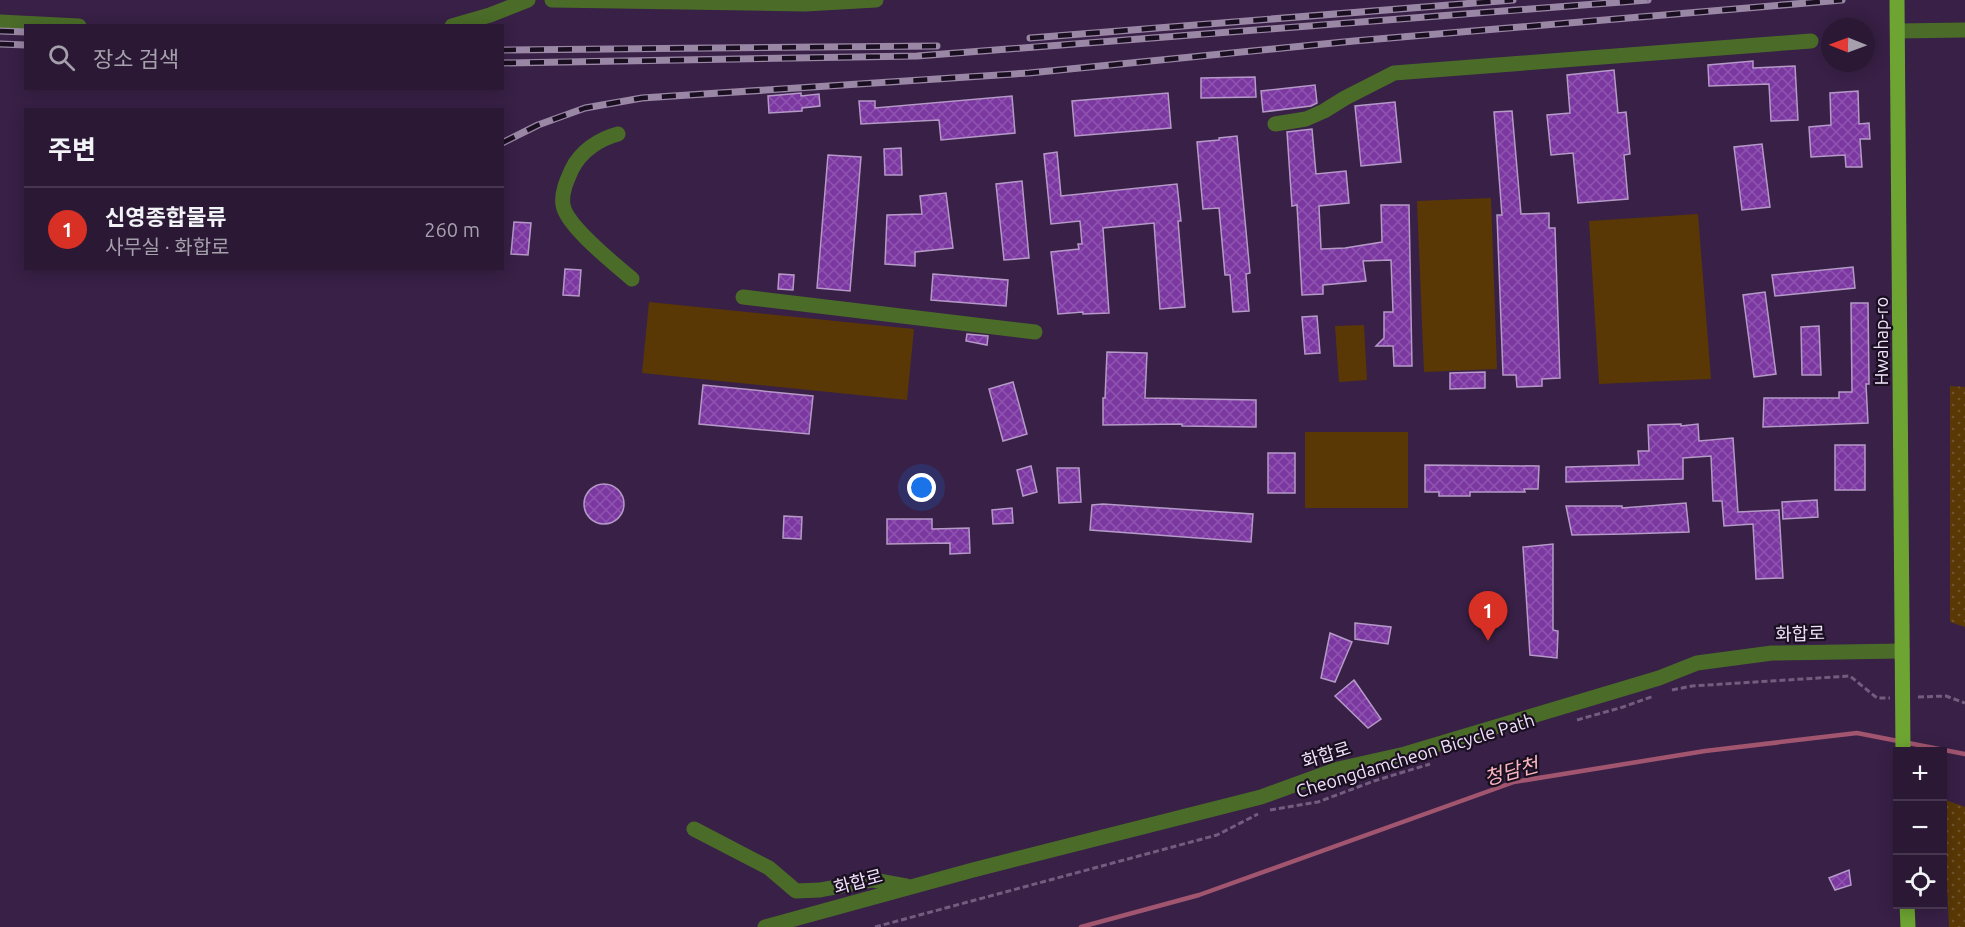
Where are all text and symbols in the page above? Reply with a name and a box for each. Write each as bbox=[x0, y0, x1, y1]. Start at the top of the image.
north arrow bbox=[1821, 18, 1875, 72]
search box bbox=[24, 24, 504, 90]
icon: search bbox=[45, 41, 78, 74]
text: 장소 검색 bbox=[93, 46, 179, 71]
text: 주변 bbox=[48, 135, 96, 164]
text: 신영종합물류 bbox=[105, 204, 226, 229]
text: 1 bbox=[62, 218, 73, 241]
text: 260 m bbox=[424, 218, 480, 241]
text: 사무실 · 화합로 bbox=[105, 235, 229, 258]
street label: Hwahap-ro bbox=[1871, 297, 1891, 385]
your location bbox=[907, 473, 936, 502]
pin: 1 bbox=[1468, 592, 1508, 641]
street label: 화합로 bbox=[1775, 623, 1825, 643]
street label: Cheongdamcheon Bicycle Path bbox=[1293, 709, 1537, 801]
street label: 화합로 bbox=[1299, 737, 1353, 771]
map controls bbox=[1893, 747, 1947, 909]
button: + bbox=[1893, 747, 1947, 801]
water label: 청담천 bbox=[1481, 752, 1543, 789]
button: − bbox=[1893, 801, 1947, 855]
button: locate bbox=[1893, 855, 1947, 909]
street label: 화합로 bbox=[831, 865, 885, 897]

